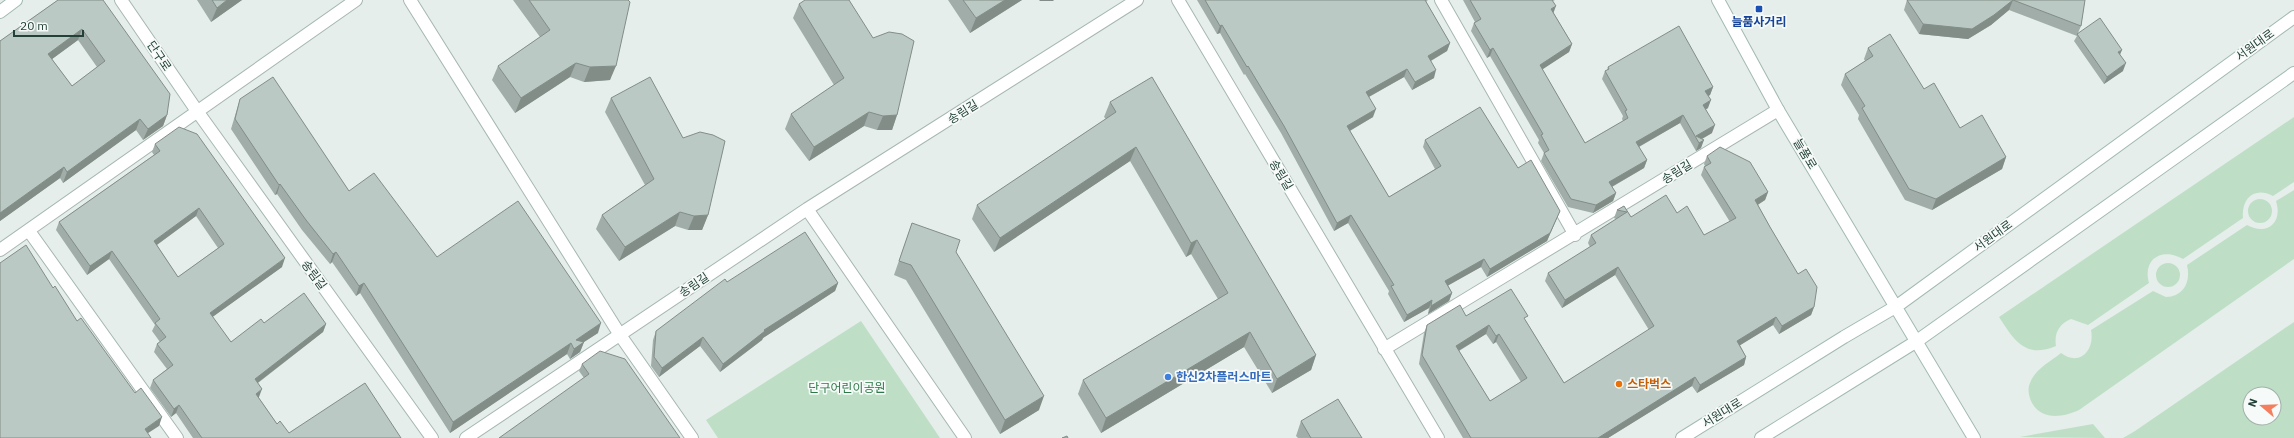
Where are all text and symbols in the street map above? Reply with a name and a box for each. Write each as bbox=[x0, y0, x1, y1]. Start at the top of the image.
marker: 늘품사거리 bbox=[1754, 4, 1764, 14]
scale bar bbox=[14, 12, 83, 38]
place label: 늘품사거리 bbox=[1731, 14, 1787, 29]
text: 20 m bbox=[20, 18, 48, 33]
street label: 서원대로 bbox=[2232, 26, 2277, 64]
street label: 단구로 bbox=[144, 38, 175, 74]
street label: 송림길 bbox=[945, 96, 981, 127]
street label: 늘품로 bbox=[1790, 136, 1820, 172]
street label: 송림길 bbox=[1659, 156, 1695, 187]
street label: 송림길 bbox=[1266, 157, 1296, 193]
street label: 서원대로 bbox=[1970, 217, 2015, 255]
street label: 송림길 bbox=[299, 257, 330, 293]
street label: 송림길 bbox=[676, 269, 712, 300]
place label: 한신2차플러스마트 bbox=[1176, 369, 1272, 384]
marker: 한신2차플러스마트 bbox=[1163, 372, 1173, 382]
place label: 스타벅스 bbox=[1627, 376, 1671, 391]
marker: 스타벅스 bbox=[1614, 379, 1624, 389]
park label: 단구어린이공원 bbox=[808, 380, 886, 395]
north arrow bbox=[2242, 386, 2282, 426]
street label: 서원대로 bbox=[1699, 395, 1744, 431]
text: N bbox=[2245, 397, 2260, 409]

